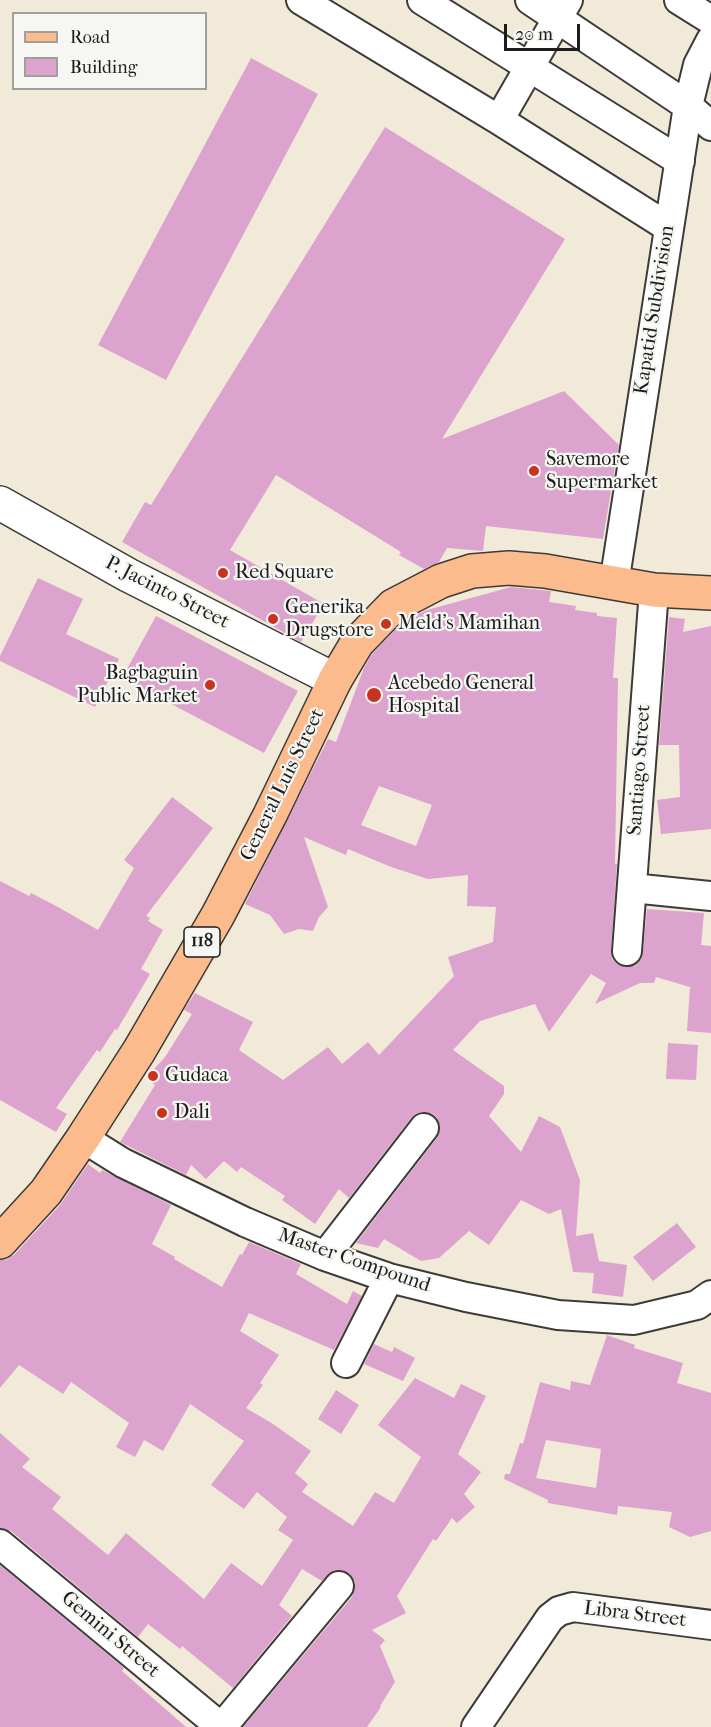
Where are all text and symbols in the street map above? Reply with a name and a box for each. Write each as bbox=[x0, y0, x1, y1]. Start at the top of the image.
legend bbox=[12, 12, 207, 90]
scale bar bbox=[507, 12, 584, 50]
text: 20 m bbox=[515, 24, 553, 45]
text: Road bbox=[70, 27, 110, 48]
text: Building bbox=[70, 57, 137, 78]
street label: Kapatid Subdivision bbox=[630, 224, 680, 396]
place label: Savemore Supermarket bbox=[546, 448, 658, 495]
marker: Savemore Supermarket bbox=[527, 464, 541, 478]
street label: P. Jacinto Street bbox=[101, 551, 233, 635]
place label: Red Square bbox=[235, 561, 334, 585]
marker: Red Square bbox=[216, 566, 230, 580]
place label: Generika Drugstore bbox=[285, 596, 374, 643]
marker: Generika Drugstore bbox=[266, 612, 280, 626]
place label: Meld's Mamihan bbox=[398, 612, 540, 636]
marker: Meld's Mamihan bbox=[379, 617, 393, 631]
place label: Bagbaguin Public Market bbox=[77, 662, 198, 709]
place label: Acebedo General Hospital bbox=[388, 672, 534, 719]
marker: Bagbaguin Public Market bbox=[203, 678, 217, 692]
marker: Acebedo General Hospital bbox=[365, 686, 383, 704]
street label: Santiago Street bbox=[623, 704, 657, 836]
street label: General Luis Street bbox=[236, 705, 330, 865]
road number: 118 bbox=[184, 927, 220, 957]
place label: Gudaca bbox=[165, 1064, 229, 1088]
marker: Gudaca bbox=[146, 1069, 160, 1083]
place label: Dali bbox=[174, 1101, 210, 1125]
marker: Dali bbox=[155, 1106, 169, 1120]
street label: Master Compound bbox=[275, 1224, 433, 1298]
street label: Gemini Street bbox=[56, 1587, 164, 1683]
street label: Libra Street bbox=[582, 1597, 688, 1633]

